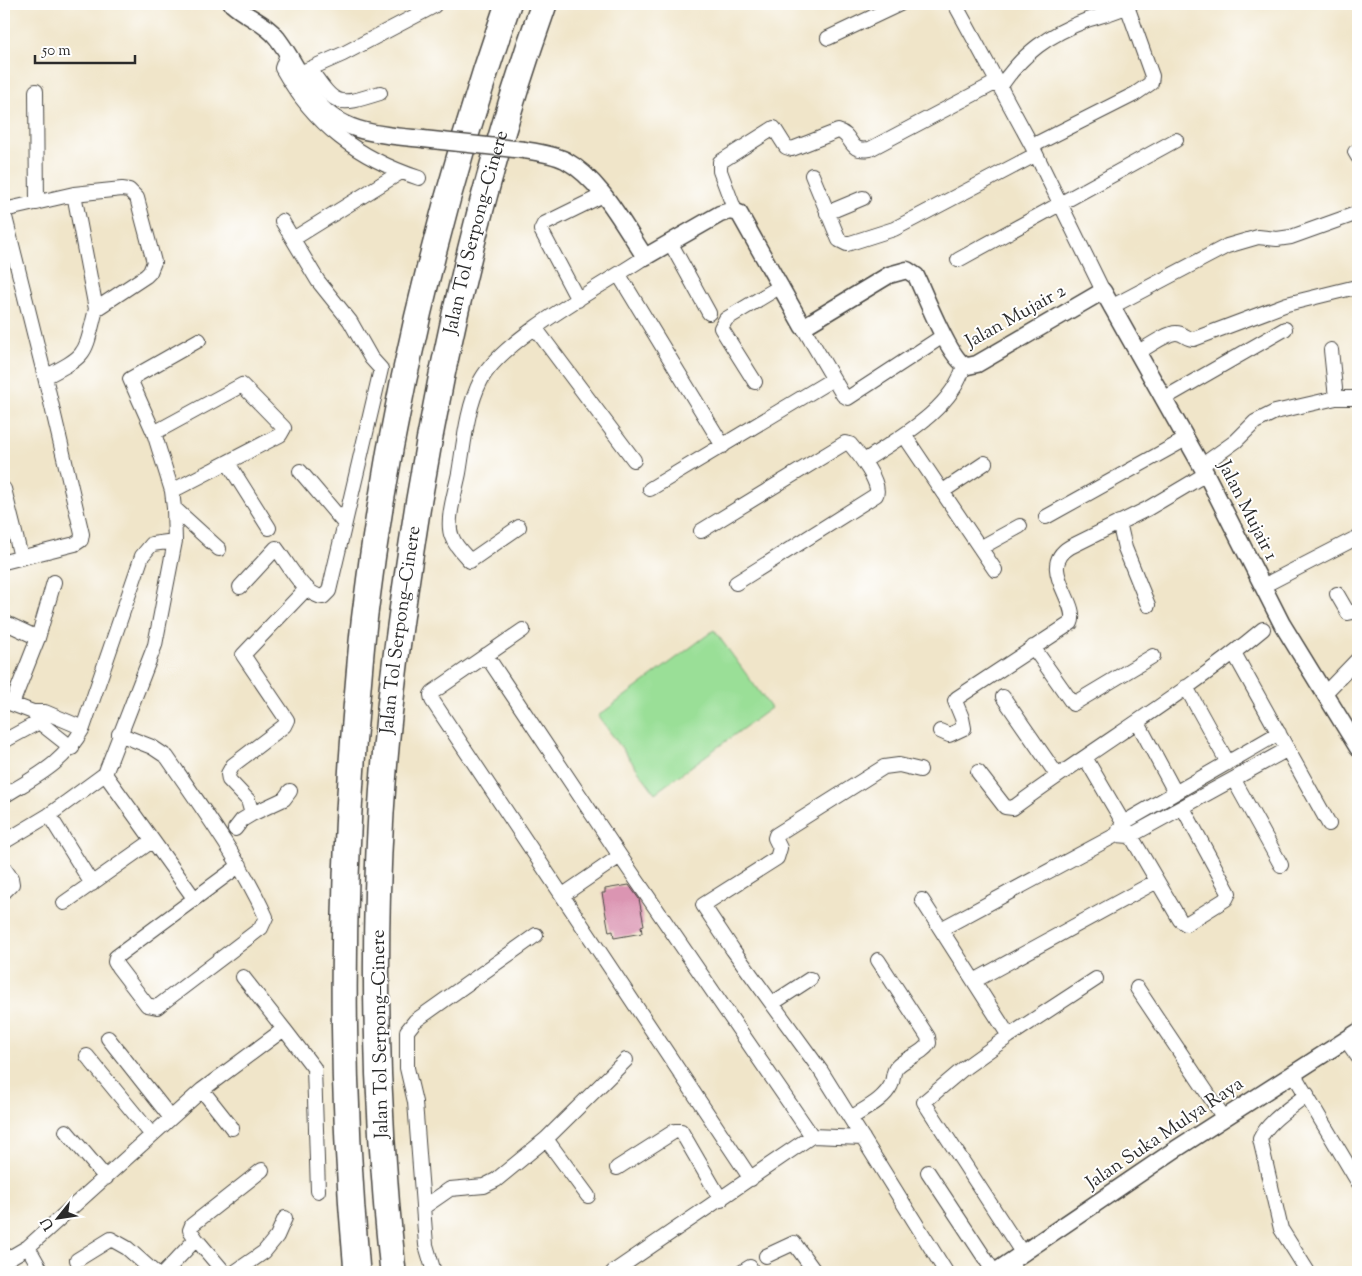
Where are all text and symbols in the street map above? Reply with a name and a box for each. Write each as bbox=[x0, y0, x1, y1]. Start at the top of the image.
scale bar bbox=[35, 32, 135, 64]
text: 50 m bbox=[41, 41, 71, 62]
street label: Jalan Tol Serpong–Cinere bbox=[437, 127, 516, 338]
street label: Jalan Mujair 2 bbox=[960, 278, 1071, 356]
street label: Jalan Mujair 1 bbox=[1210, 456, 1284, 566]
street label: Jalan Tol Serpong–Cinere bbox=[374, 524, 428, 736]
street label: Jalan Tol Serpong–Cinere bbox=[366, 929, 396, 1140]
street label: Jalan Suka Mulya Raya bbox=[1080, 1071, 1249, 1197]
north arrow bbox=[32, 1194, 82, 1244]
text: U bbox=[37, 1213, 60, 1233]

